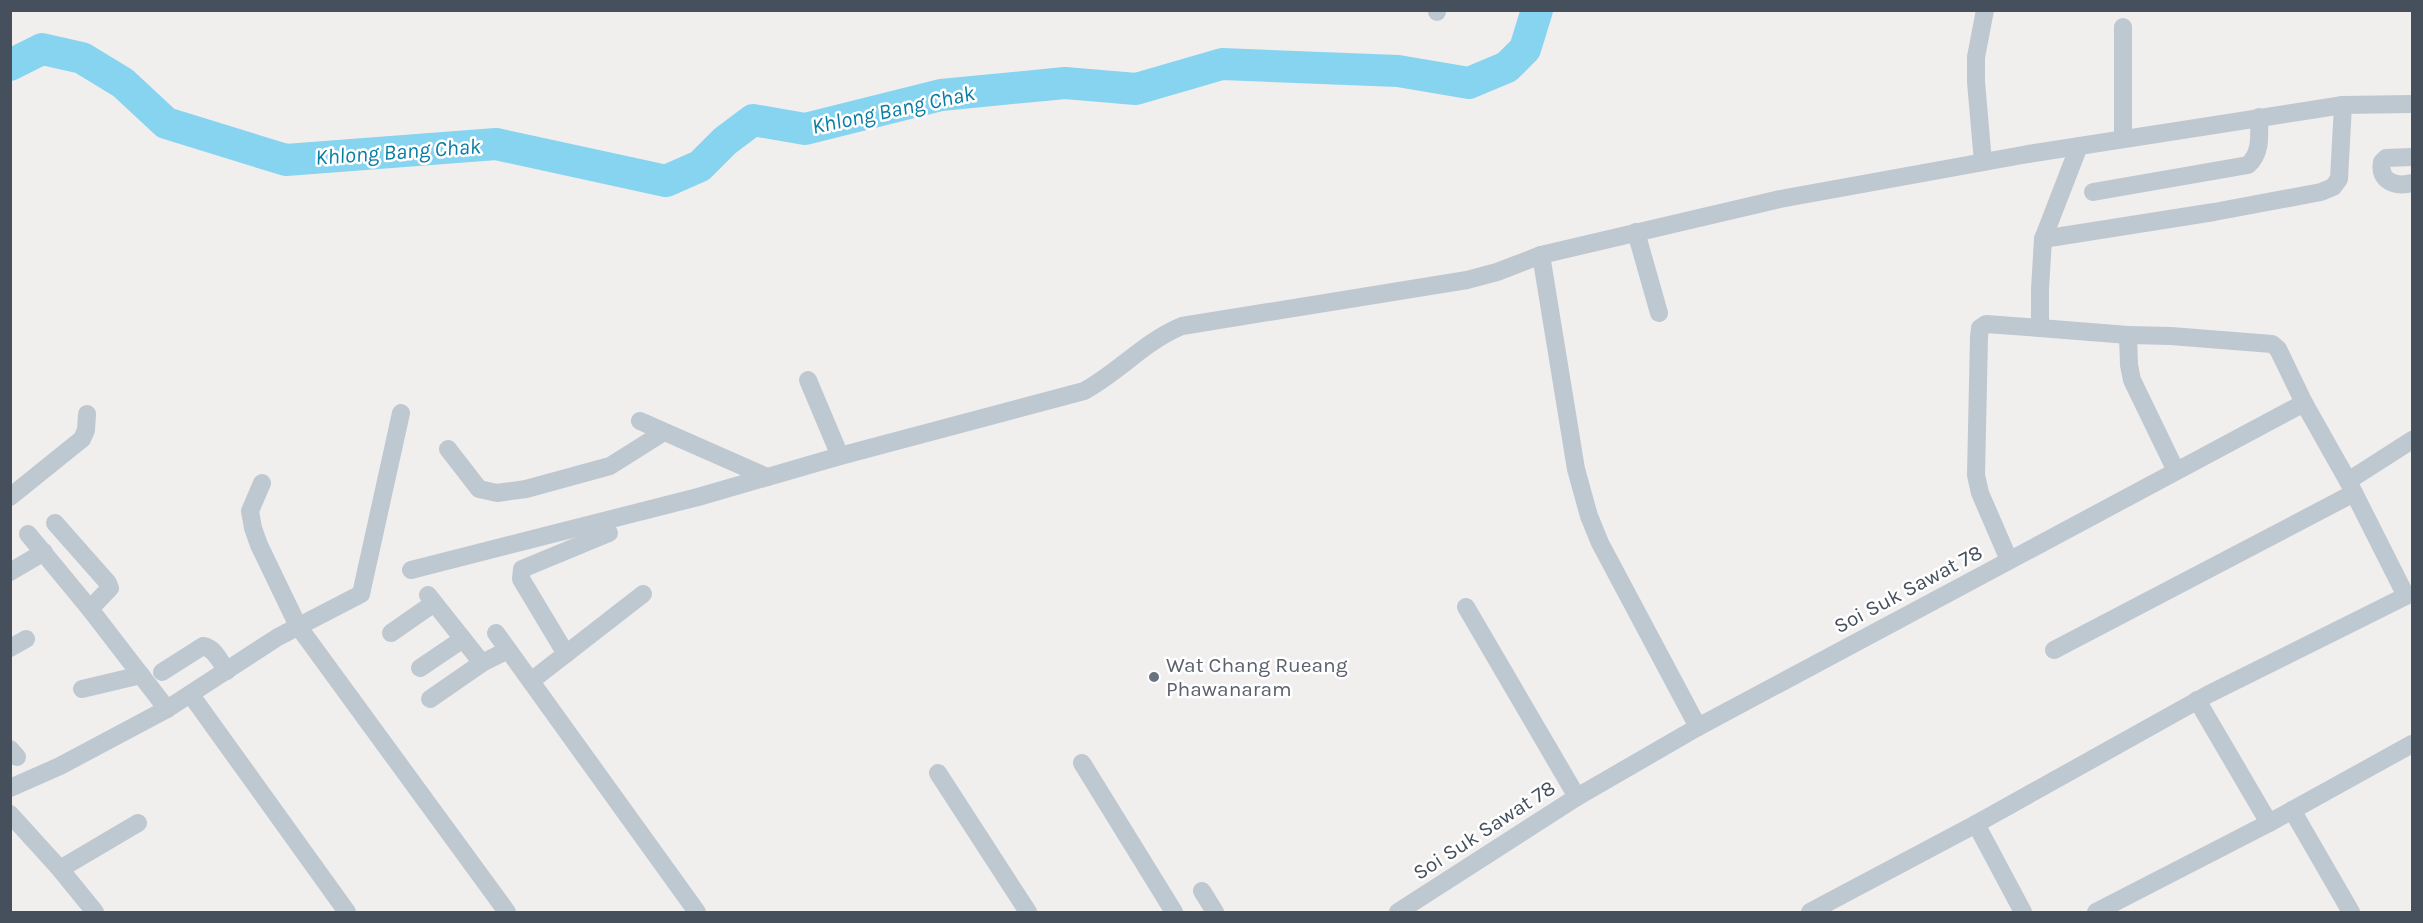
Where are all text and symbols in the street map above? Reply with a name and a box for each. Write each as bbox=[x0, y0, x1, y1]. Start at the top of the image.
water label: Khlong Bang Chak bbox=[809, 80, 978, 140]
water label: Khlong Bang Chak bbox=[314, 133, 482, 171]
street label: Soi Suk Sawat 78 bbox=[1830, 540, 1986, 638]
place label: Wat Chang Rueang Phawanaram bbox=[1166, 653, 1348, 701]
marker: Wat Chang Rueang Phawanaram bbox=[1147, 670, 1161, 684]
street label: Soi Suk Sawat 78 bbox=[1409, 775, 1559, 885]

